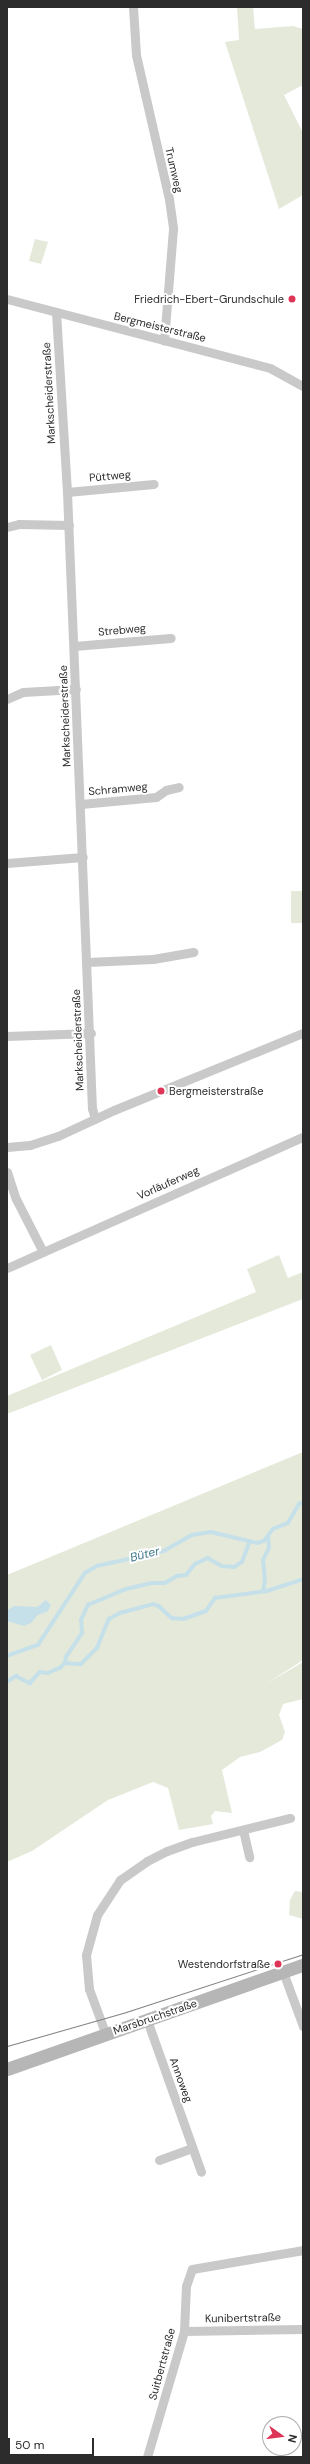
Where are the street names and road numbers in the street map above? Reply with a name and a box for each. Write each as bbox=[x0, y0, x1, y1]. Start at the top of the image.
street label: Trumweg bbox=[162, 146, 186, 194]
street label: Bergmeisterstraße bbox=[113, 309, 207, 345]
street label: Markscheiderstraße bbox=[40, 342, 58, 444]
street label: Püttweg bbox=[89, 468, 131, 484]
street label: Strebweg bbox=[98, 621, 146, 639]
street label: Markscheiderstraße bbox=[57, 665, 73, 767]
street label: Schramweg bbox=[88, 780, 148, 798]
street label: Markscheiderstraße bbox=[70, 989, 86, 1091]
street label: Vorläuferweg bbox=[135, 1163, 201, 1203]
street label: Marsbruchstraße bbox=[111, 1996, 199, 2038]
street label: Annoweg bbox=[167, 2056, 195, 2104]
street label: Kunibertstraße bbox=[205, 2311, 281, 2325]
street label: Suitbertstraße bbox=[146, 2326, 178, 2402]

